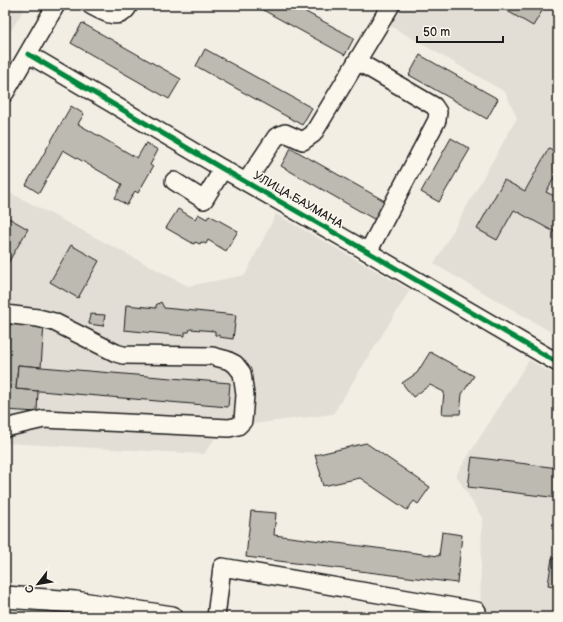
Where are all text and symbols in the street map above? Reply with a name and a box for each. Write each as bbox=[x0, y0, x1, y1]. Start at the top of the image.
scale bar bbox=[417, 18, 503, 44]
text: 50 m bbox=[423, 25, 450, 40]
street label: УЛИЦА БАУМАНА bbox=[251, 168, 346, 232]
north arrow bbox=[18, 564, 58, 604]
text: С bbox=[22, 582, 37, 596]

